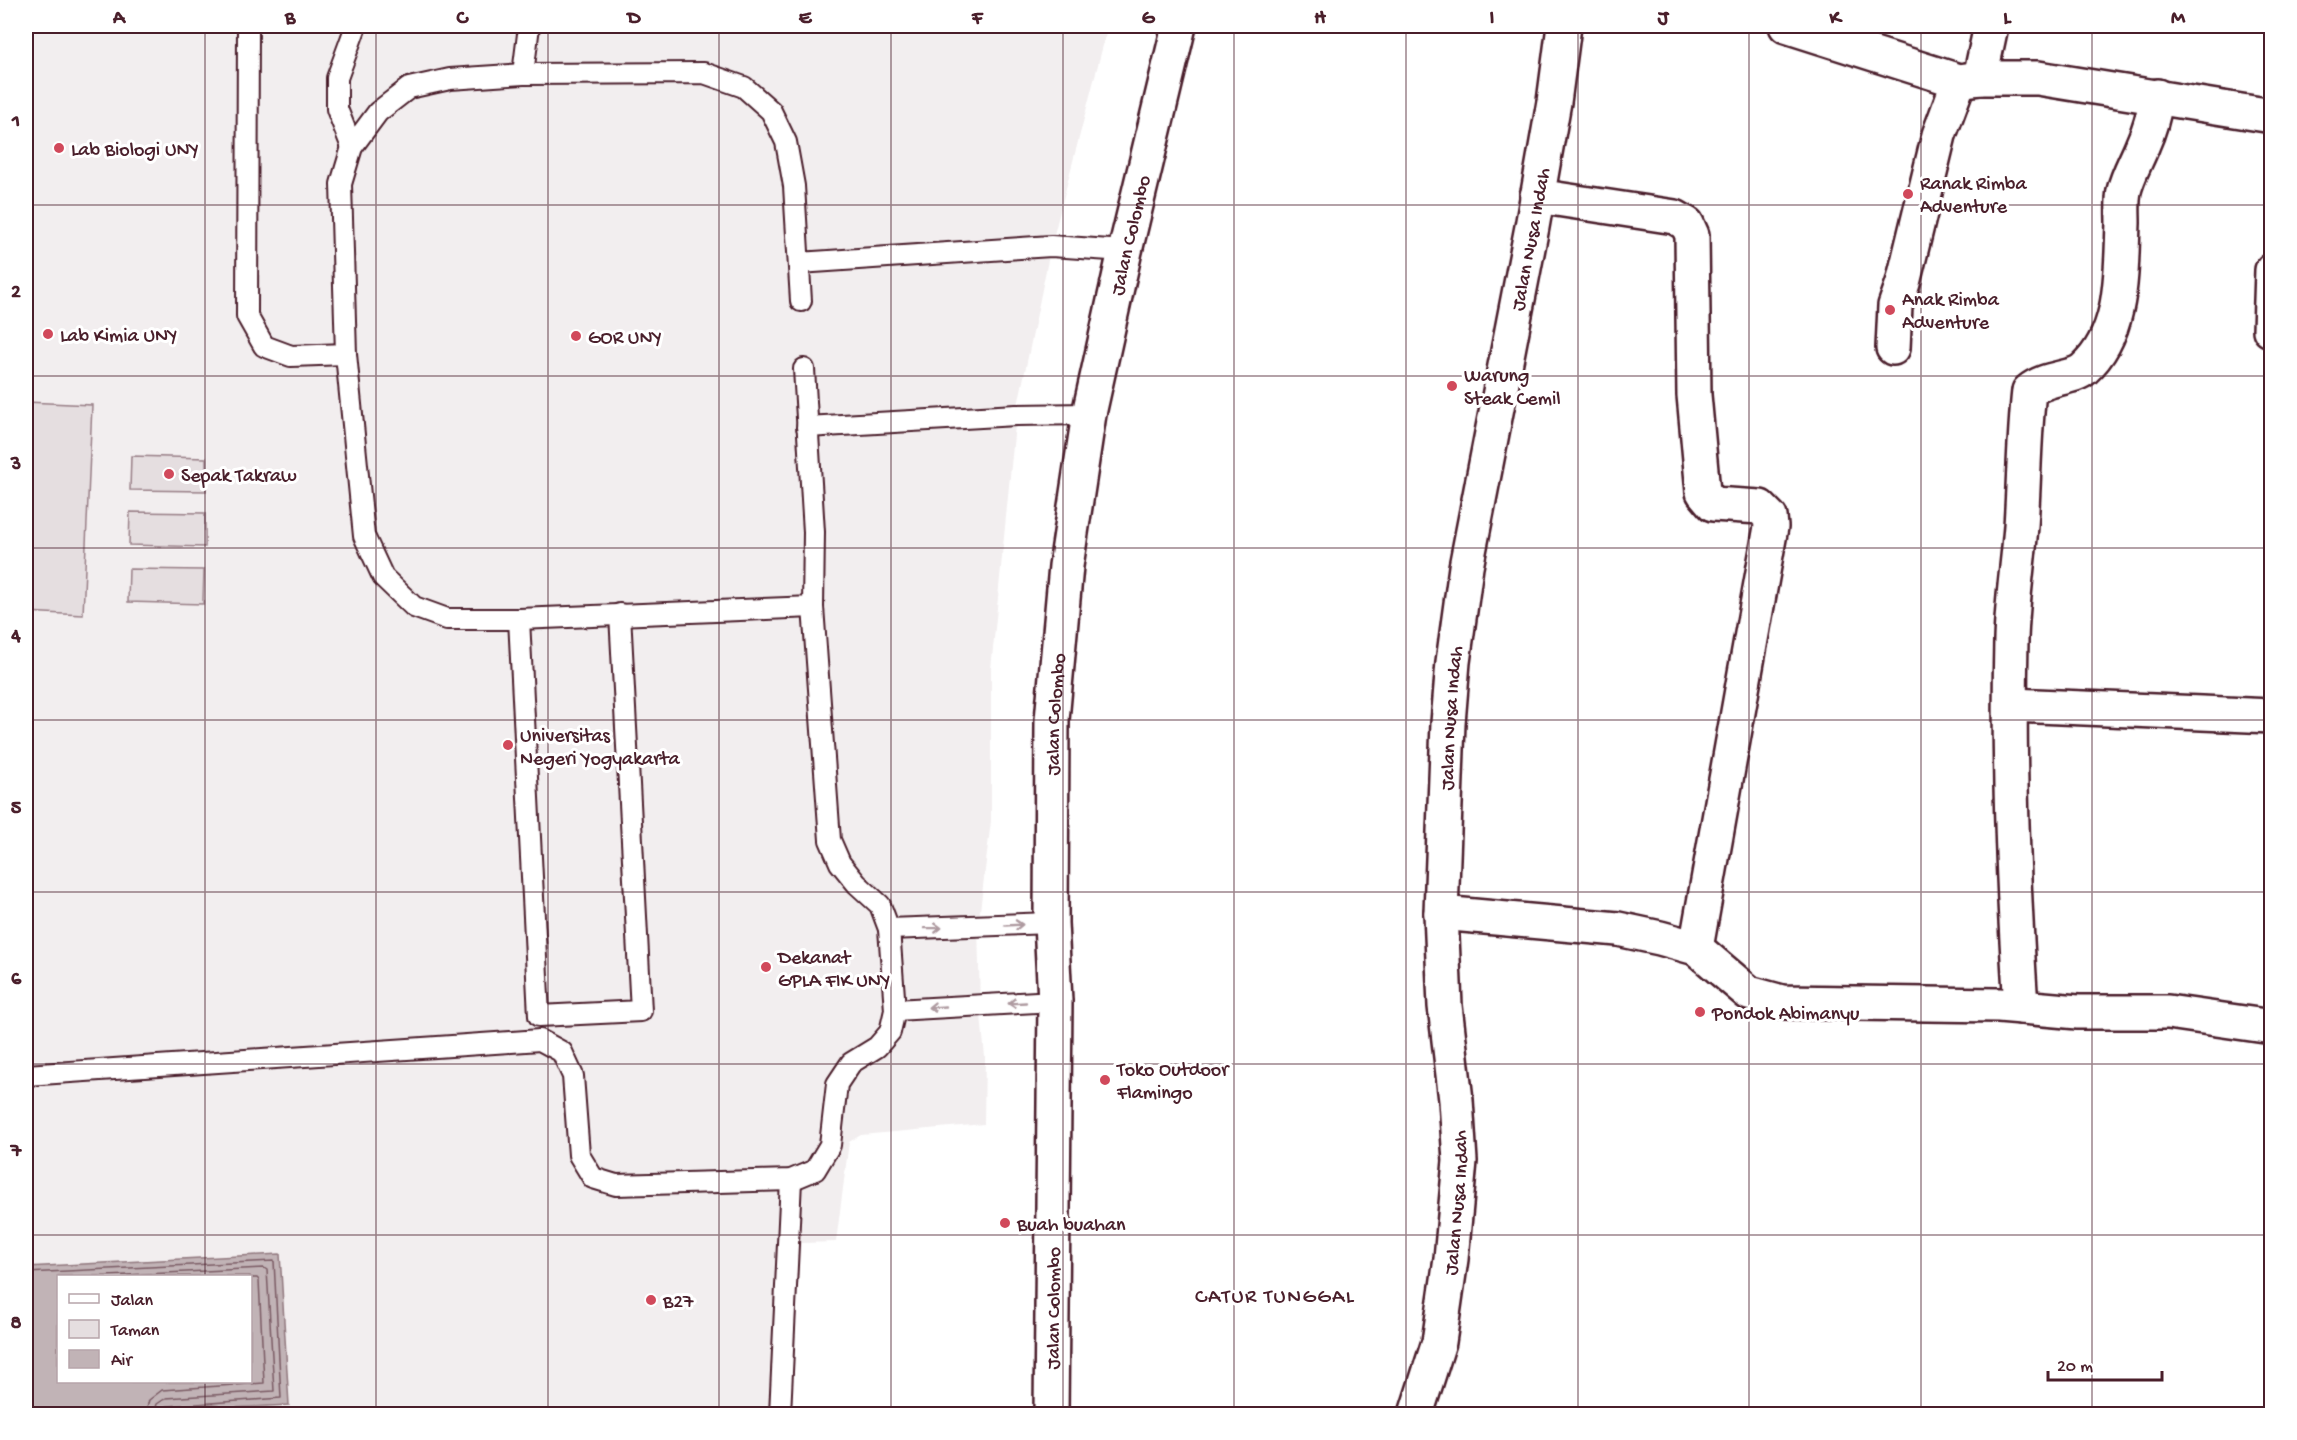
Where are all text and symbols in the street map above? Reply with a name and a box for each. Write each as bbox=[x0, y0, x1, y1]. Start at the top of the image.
text: A bbox=[112, 8, 127, 31]
text: B bbox=[284, 8, 296, 31]
text: C bbox=[456, 8, 470, 31]
text: D bbox=[625, 8, 641, 31]
text: E bbox=[799, 8, 813, 31]
text: F bbox=[971, 8, 984, 31]
text: G bbox=[1142, 8, 1156, 31]
text: H bbox=[1314, 8, 1326, 31]
text: I bbox=[1490, 8, 1495, 31]
text: J bbox=[1657, 8, 1670, 31]
text: K bbox=[1828, 8, 1843, 31]
text: L bbox=[2003, 8, 2012, 31]
text: M bbox=[2171, 8, 2186, 31]
text: 1 bbox=[11, 111, 20, 134]
place label: Lab Biologi UNY bbox=[71, 140, 199, 163]
marker: Lab Biologi UNY bbox=[52, 141, 66, 155]
street label: Jalan Nusa Indah bbox=[1508, 166, 1557, 313]
street label: Jalan Colombo bbox=[1108, 173, 1158, 298]
place label: Ranak Rimba Adventure bbox=[1920, 174, 2027, 220]
marker: Ranak Rimba Adventure bbox=[1901, 187, 1915, 201]
text: 2 bbox=[11, 282, 21, 305]
place label: Anak Rimba Adventure bbox=[1902, 290, 2000, 336]
marker: Anak Rimba Adventure bbox=[1883, 303, 1897, 317]
place label: Lab Kimia UNY bbox=[60, 326, 177, 349]
marker: Lab Kimia UNY bbox=[41, 327, 55, 341]
place label: GOR UNY bbox=[588, 328, 662, 351]
marker: GOR UNY bbox=[569, 329, 583, 343]
place label: Warung Steak Cemil bbox=[1464, 366, 1561, 412]
marker: Warung Steak Cemil bbox=[1445, 379, 1459, 393]
text: 3 bbox=[10, 454, 21, 477]
place label: Sepak Takraw bbox=[181, 466, 297, 489]
marker: Sepak Takraw bbox=[162, 467, 176, 481]
text: 4 bbox=[10, 626, 21, 649]
street label: Jalan Nusa Indah bbox=[1438, 644, 1470, 791]
street label: Jalan Colombo bbox=[1044, 652, 1073, 776]
place label: Universitas Negeri Yogyakarta bbox=[520, 726, 680, 772]
marker: Universitas Negeri Yogyakarta bbox=[501, 738, 515, 752]
text: 5 bbox=[11, 798, 22, 821]
one-way arrow bbox=[1004, 919, 1024, 930]
one-way arrow bbox=[923, 922, 943, 934]
place label: Dekanat GPLA FIK UNY bbox=[776, 948, 890, 994]
marker: Dekanat GPLA FIK UNY bbox=[759, 960, 773, 974]
text: 6 bbox=[11, 969, 22, 992]
one-way arrow bbox=[1008, 997, 1028, 1008]
one-way arrow bbox=[928, 1002, 948, 1013]
place label: Pondok Abimanyu bbox=[1711, 1004, 1860, 1027]
marker: Pondok Abimanyu bbox=[1693, 1005, 1707, 1019]
place label: Toko Outdoor Flamingo bbox=[1116, 1060, 1230, 1106]
marker: Toko Outdoor Flamingo bbox=[1098, 1073, 1112, 1087]
street label: Jalan Nusa Indah bbox=[1441, 1129, 1475, 1277]
text: 7 bbox=[10, 1141, 23, 1164]
place label: Buah buahan bbox=[1016, 1215, 1126, 1238]
marker: Buah buahan bbox=[998, 1216, 1012, 1230]
street label: Jalan Colombo bbox=[1043, 1247, 1068, 1369]
legend bbox=[57, 1275, 252, 1383]
district label: CATUR TUNGGAL bbox=[1195, 1286, 1355, 1311]
text: Jalan bbox=[111, 1291, 153, 1312]
place label: B27 bbox=[662, 1292, 694, 1315]
marker: B27 bbox=[644, 1293, 658, 1307]
text: 8 bbox=[11, 1313, 22, 1336]
text: Taman bbox=[110, 1321, 160, 1342]
scale bar bbox=[2048, 1344, 2162, 1382]
text: Air bbox=[111, 1351, 134, 1372]
text: 20 m bbox=[2057, 1357, 2093, 1378]

